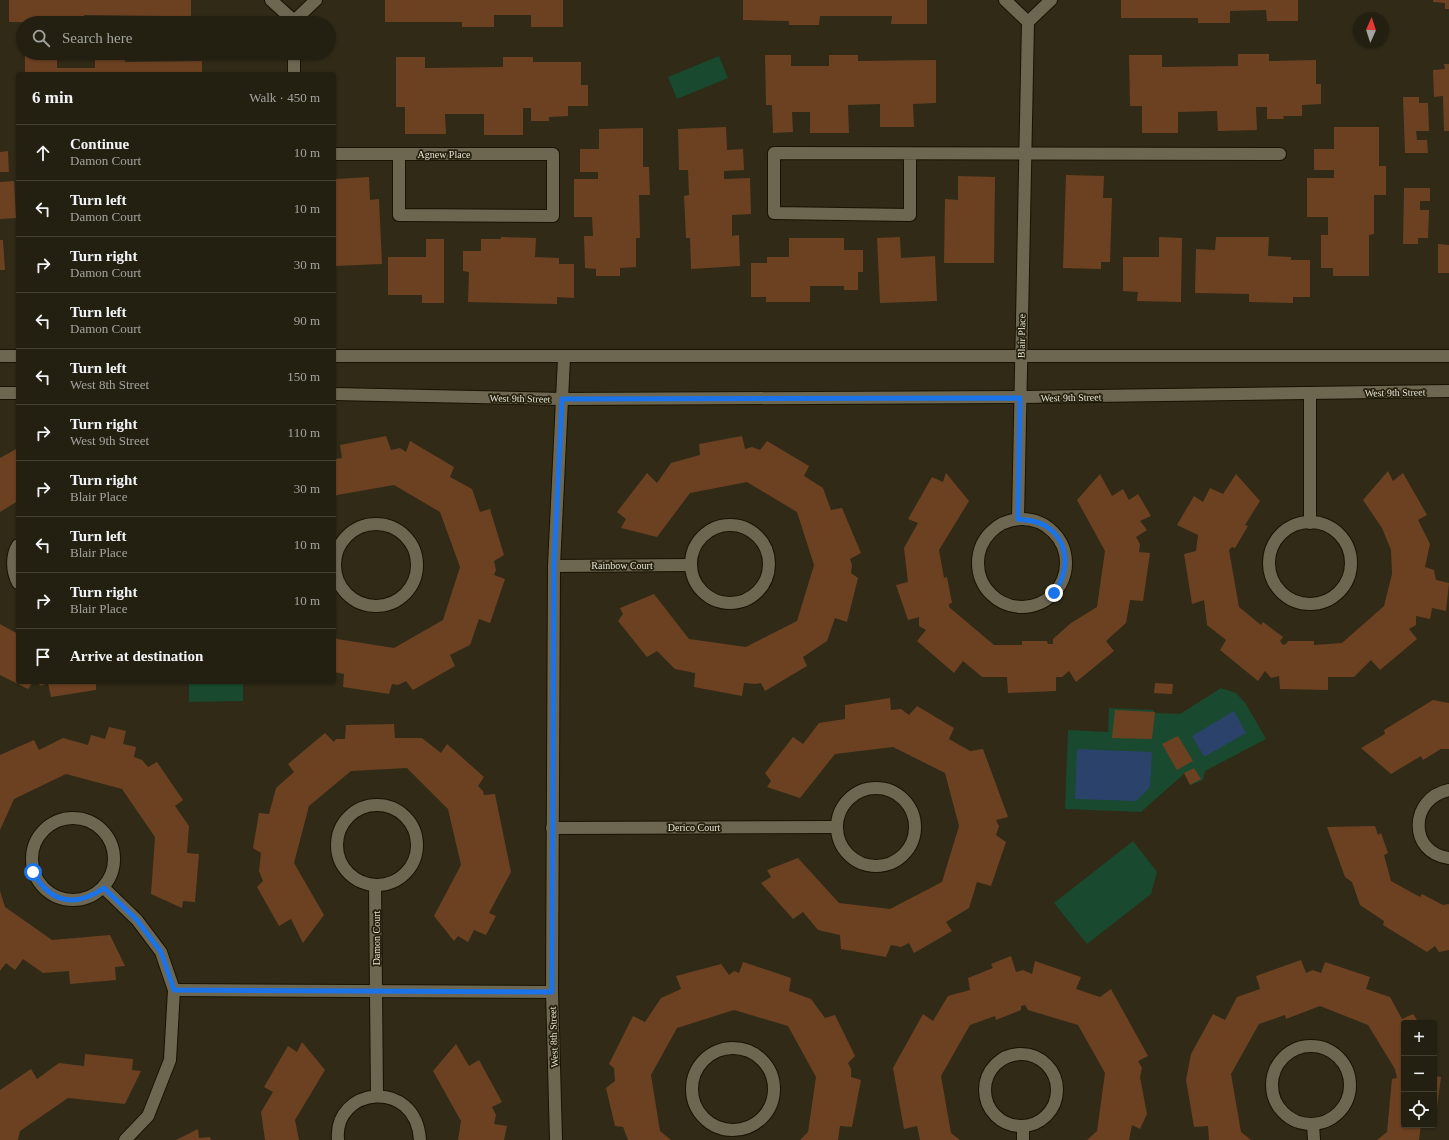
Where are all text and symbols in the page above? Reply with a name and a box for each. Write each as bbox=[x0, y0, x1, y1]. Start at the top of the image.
north arrow bbox=[1353, 12, 1389, 48]
search box bbox=[16, 16, 336, 60]
icon: search bbox=[30, 27, 52, 49]
text: Search here bbox=[62, 30, 132, 46]
text: 6 min bbox=[32, 88, 73, 107]
text: Walk · 450 m bbox=[249, 90, 320, 105]
text: Continue bbox=[70, 136, 129, 152]
icon: ahead bbox=[32, 142, 54, 164]
text: 10 m bbox=[294, 145, 320, 160]
street label: Agnew Place bbox=[417, 149, 471, 160]
text: Damon Court bbox=[70, 153, 141, 168]
text: Turn left bbox=[70, 192, 127, 208]
icon: left bbox=[32, 198, 54, 220]
text: 10 m bbox=[294, 201, 320, 216]
text: Damon Court bbox=[70, 209, 141, 224]
text: Turn right bbox=[70, 248, 137, 264]
icon: right bbox=[32, 254, 54, 276]
text: 30 m bbox=[294, 257, 320, 272]
text: Damon Court bbox=[70, 265, 141, 280]
text: Turn left bbox=[70, 304, 127, 320]
icon: left bbox=[32, 310, 54, 332]
text: 90 m bbox=[294, 313, 320, 328]
street label: Blair Place bbox=[1016, 313, 1027, 358]
text: Damon Court bbox=[70, 321, 141, 336]
text: Turn left bbox=[70, 360, 127, 376]
icon: left bbox=[32, 366, 54, 388]
text: 150 m bbox=[287, 369, 320, 384]
text: West 8th Street bbox=[70, 377, 149, 392]
street label: West 9th Street bbox=[1364, 386, 1426, 399]
street label: West 9th Street bbox=[1040, 391, 1102, 404]
street label: West 9th Street bbox=[489, 392, 551, 405]
text: Turn right bbox=[70, 416, 137, 432]
icon: right bbox=[32, 422, 54, 444]
text: 110 m bbox=[288, 425, 320, 440]
text: West 9th Street bbox=[70, 433, 149, 448]
text: Turn right bbox=[70, 472, 137, 488]
icon: right bbox=[32, 478, 54, 500]
text: 30 m bbox=[294, 481, 320, 496]
text: Blair Place bbox=[70, 489, 127, 504]
text: Turn left bbox=[70, 528, 127, 544]
icon: left bbox=[32, 534, 54, 556]
text: 10 m bbox=[294, 537, 320, 552]
text: Blair Place bbox=[70, 545, 127, 560]
street label: Rainbow Court bbox=[591, 560, 653, 571]
text: Turn right bbox=[70, 584, 137, 600]
route end bbox=[1045, 584, 1063, 602]
icon: right bbox=[32, 590, 54, 612]
text: 10 m bbox=[294, 593, 320, 608]
text: Blair Place bbox=[70, 601, 127, 616]
icon: arrive bbox=[32, 646, 54, 668]
text: Arrive at destination bbox=[70, 648, 203, 664]
street label: Derico Court bbox=[668, 822, 720, 833]
route start bbox=[24, 863, 42, 881]
street label: Damon Court bbox=[371, 910, 382, 965]
street label: West 8th Street bbox=[547, 1006, 560, 1068]
map controls bbox=[1401, 1020, 1437, 1128]
button: + bbox=[1401, 1020, 1437, 1056]
button: − bbox=[1401, 1056, 1437, 1092]
button: locate bbox=[1401, 1092, 1437, 1128]

